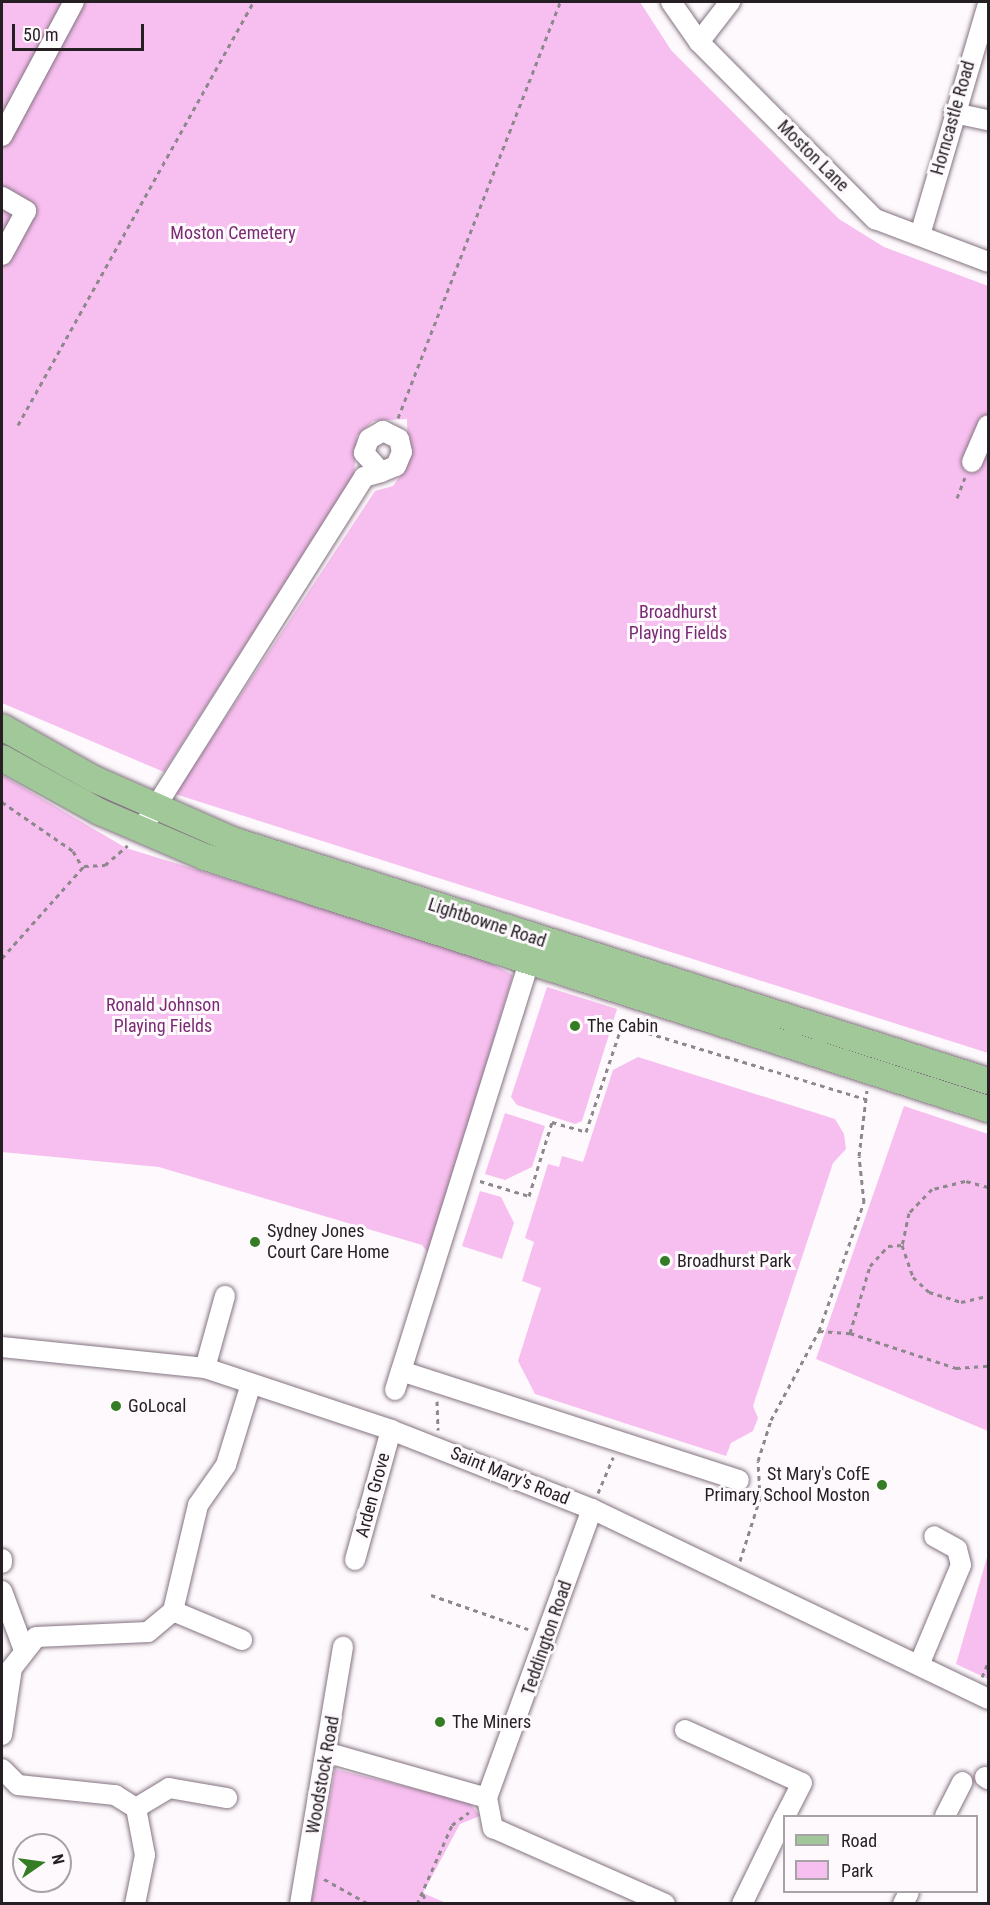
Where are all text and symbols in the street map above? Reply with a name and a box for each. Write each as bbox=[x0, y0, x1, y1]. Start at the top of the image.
scale bar bbox=[15, 12, 147, 50]
text: 50 m bbox=[23, 24, 58, 45]
street label: Horncastle Road bbox=[926, 58, 980, 178]
street label: Moston Lane bbox=[773, 116, 853, 196]
park label: Moston Cemetery bbox=[170, 222, 296, 244]
park label: Broadhurst Playing Fields bbox=[629, 602, 727, 644]
street label: Lightbowne Road bbox=[425, 894, 549, 952]
park label: Ronald Johnson Playing Fields bbox=[106, 995, 220, 1038]
place label: The Cabin bbox=[587, 1015, 658, 1037]
marker: The Cabin bbox=[568, 1019, 582, 1033]
place label: Sydney Jones Court Care Home bbox=[267, 1221, 389, 1264]
marker: Sydney Jones Court Care Home bbox=[248, 1235, 262, 1249]
place label: Broadhurst Park bbox=[677, 1250, 791, 1272]
marker: Broadhurst Park bbox=[658, 1254, 672, 1268]
place label: GoLocal bbox=[128, 1395, 186, 1417]
marker: GoLocal bbox=[109, 1399, 123, 1413]
street label: Saint Mary's Road bbox=[447, 1442, 573, 1510]
street label: Arden Grove bbox=[351, 1450, 395, 1540]
place label: St Mary's CofE Primary School Moston bbox=[705, 1464, 870, 1506]
marker: St Mary's CofE Primary School Moston bbox=[875, 1478, 889, 1492]
street label: Teddington Road bbox=[517, 1578, 577, 1698]
place label: The Miners bbox=[452, 1711, 531, 1733]
street label: Woodstock Road bbox=[302, 1714, 344, 1836]
marker: The Miners bbox=[433, 1715, 447, 1729]
legend bbox=[783, 1815, 978, 1893]
text: Road bbox=[841, 1830, 877, 1851]
north arrow bbox=[12, 1833, 72, 1893]
text: N bbox=[48, 1852, 68, 1866]
text: Park bbox=[841, 1860, 873, 1881]

